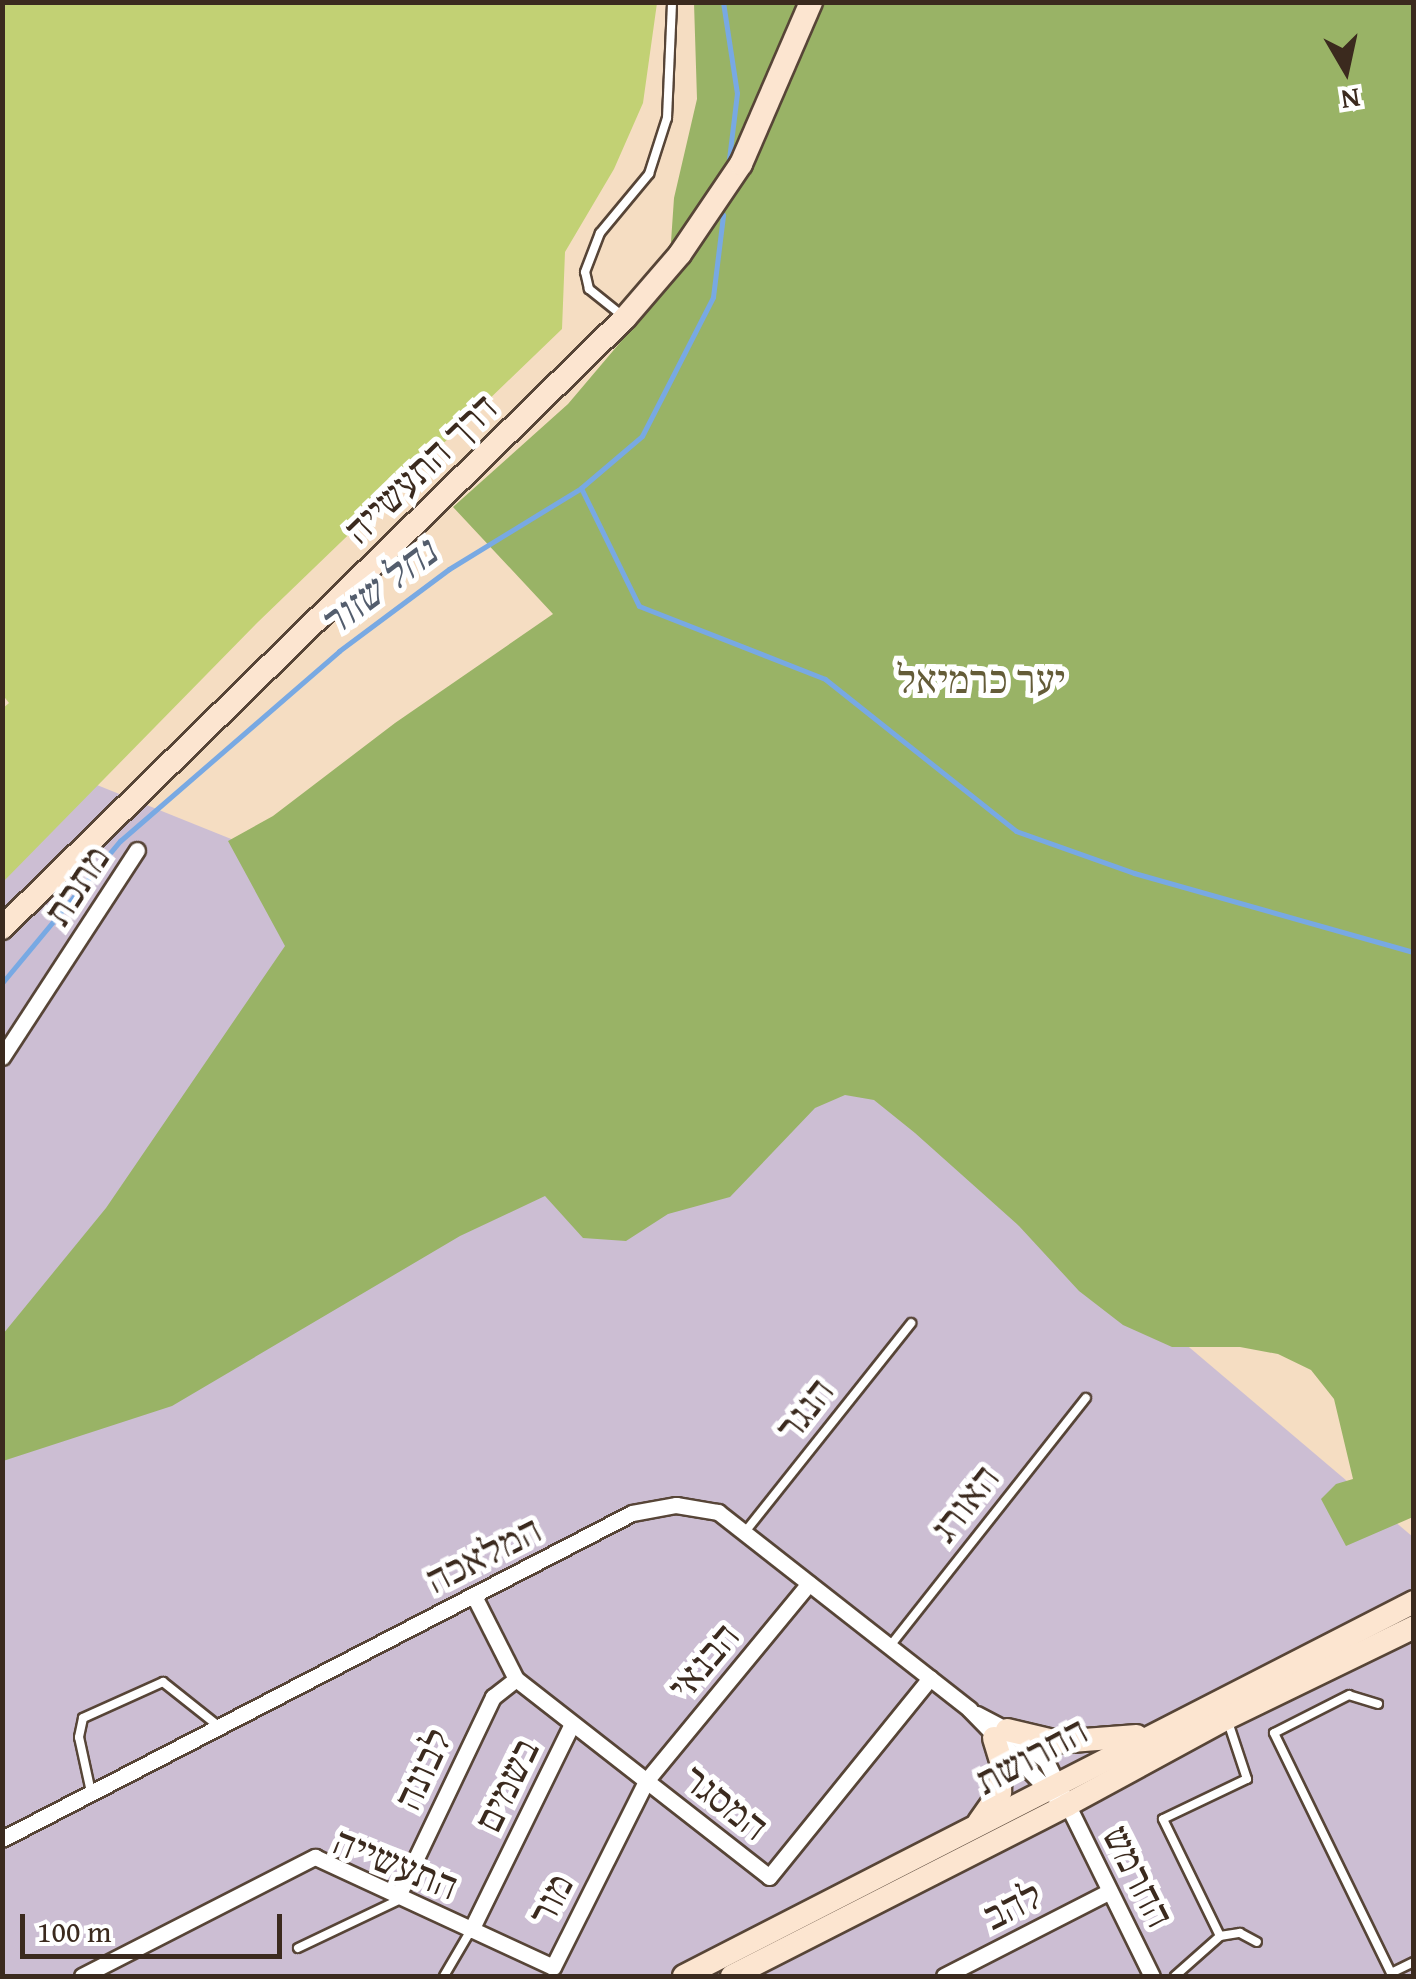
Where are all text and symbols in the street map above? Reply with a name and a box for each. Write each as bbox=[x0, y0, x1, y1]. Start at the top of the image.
north arrow bbox=[1296, 20, 1396, 120]
text: N bbox=[1338, 78, 1363, 122]
street label: דרך התעשייה bbox=[333, 383, 507, 553]
water label: נחל שזור bbox=[308, 527, 446, 647]
park label: יער כרמיאל bbox=[897, 655, 1065, 703]
street label: מתכת bbox=[33, 836, 119, 934]
street label: הנגר bbox=[764, 1368, 844, 1450]
street label: האורג bbox=[919, 1455, 1009, 1551]
street label: המלאכה bbox=[417, 1505, 549, 1603]
street label: הבנאי bbox=[657, 1613, 749, 1709]
street label: החרושת bbox=[967, 1706, 1095, 1804]
street label: לבונה bbox=[382, 1721, 462, 1817]
street label: בשמים bbox=[463, 1731, 549, 1839]
street label: המסגר bbox=[674, 1754, 778, 1850]
street label: התעשייה bbox=[327, 1816, 465, 1910]
street label: החרמש bbox=[1093, 1817, 1185, 1935]
street label: מור bbox=[517, 1865, 583, 1933]
street label: להב bbox=[974, 1870, 1050, 1940]
scale bar bbox=[25, 1894, 288, 1956]
text: 100 m bbox=[37, 1909, 111, 1953]

